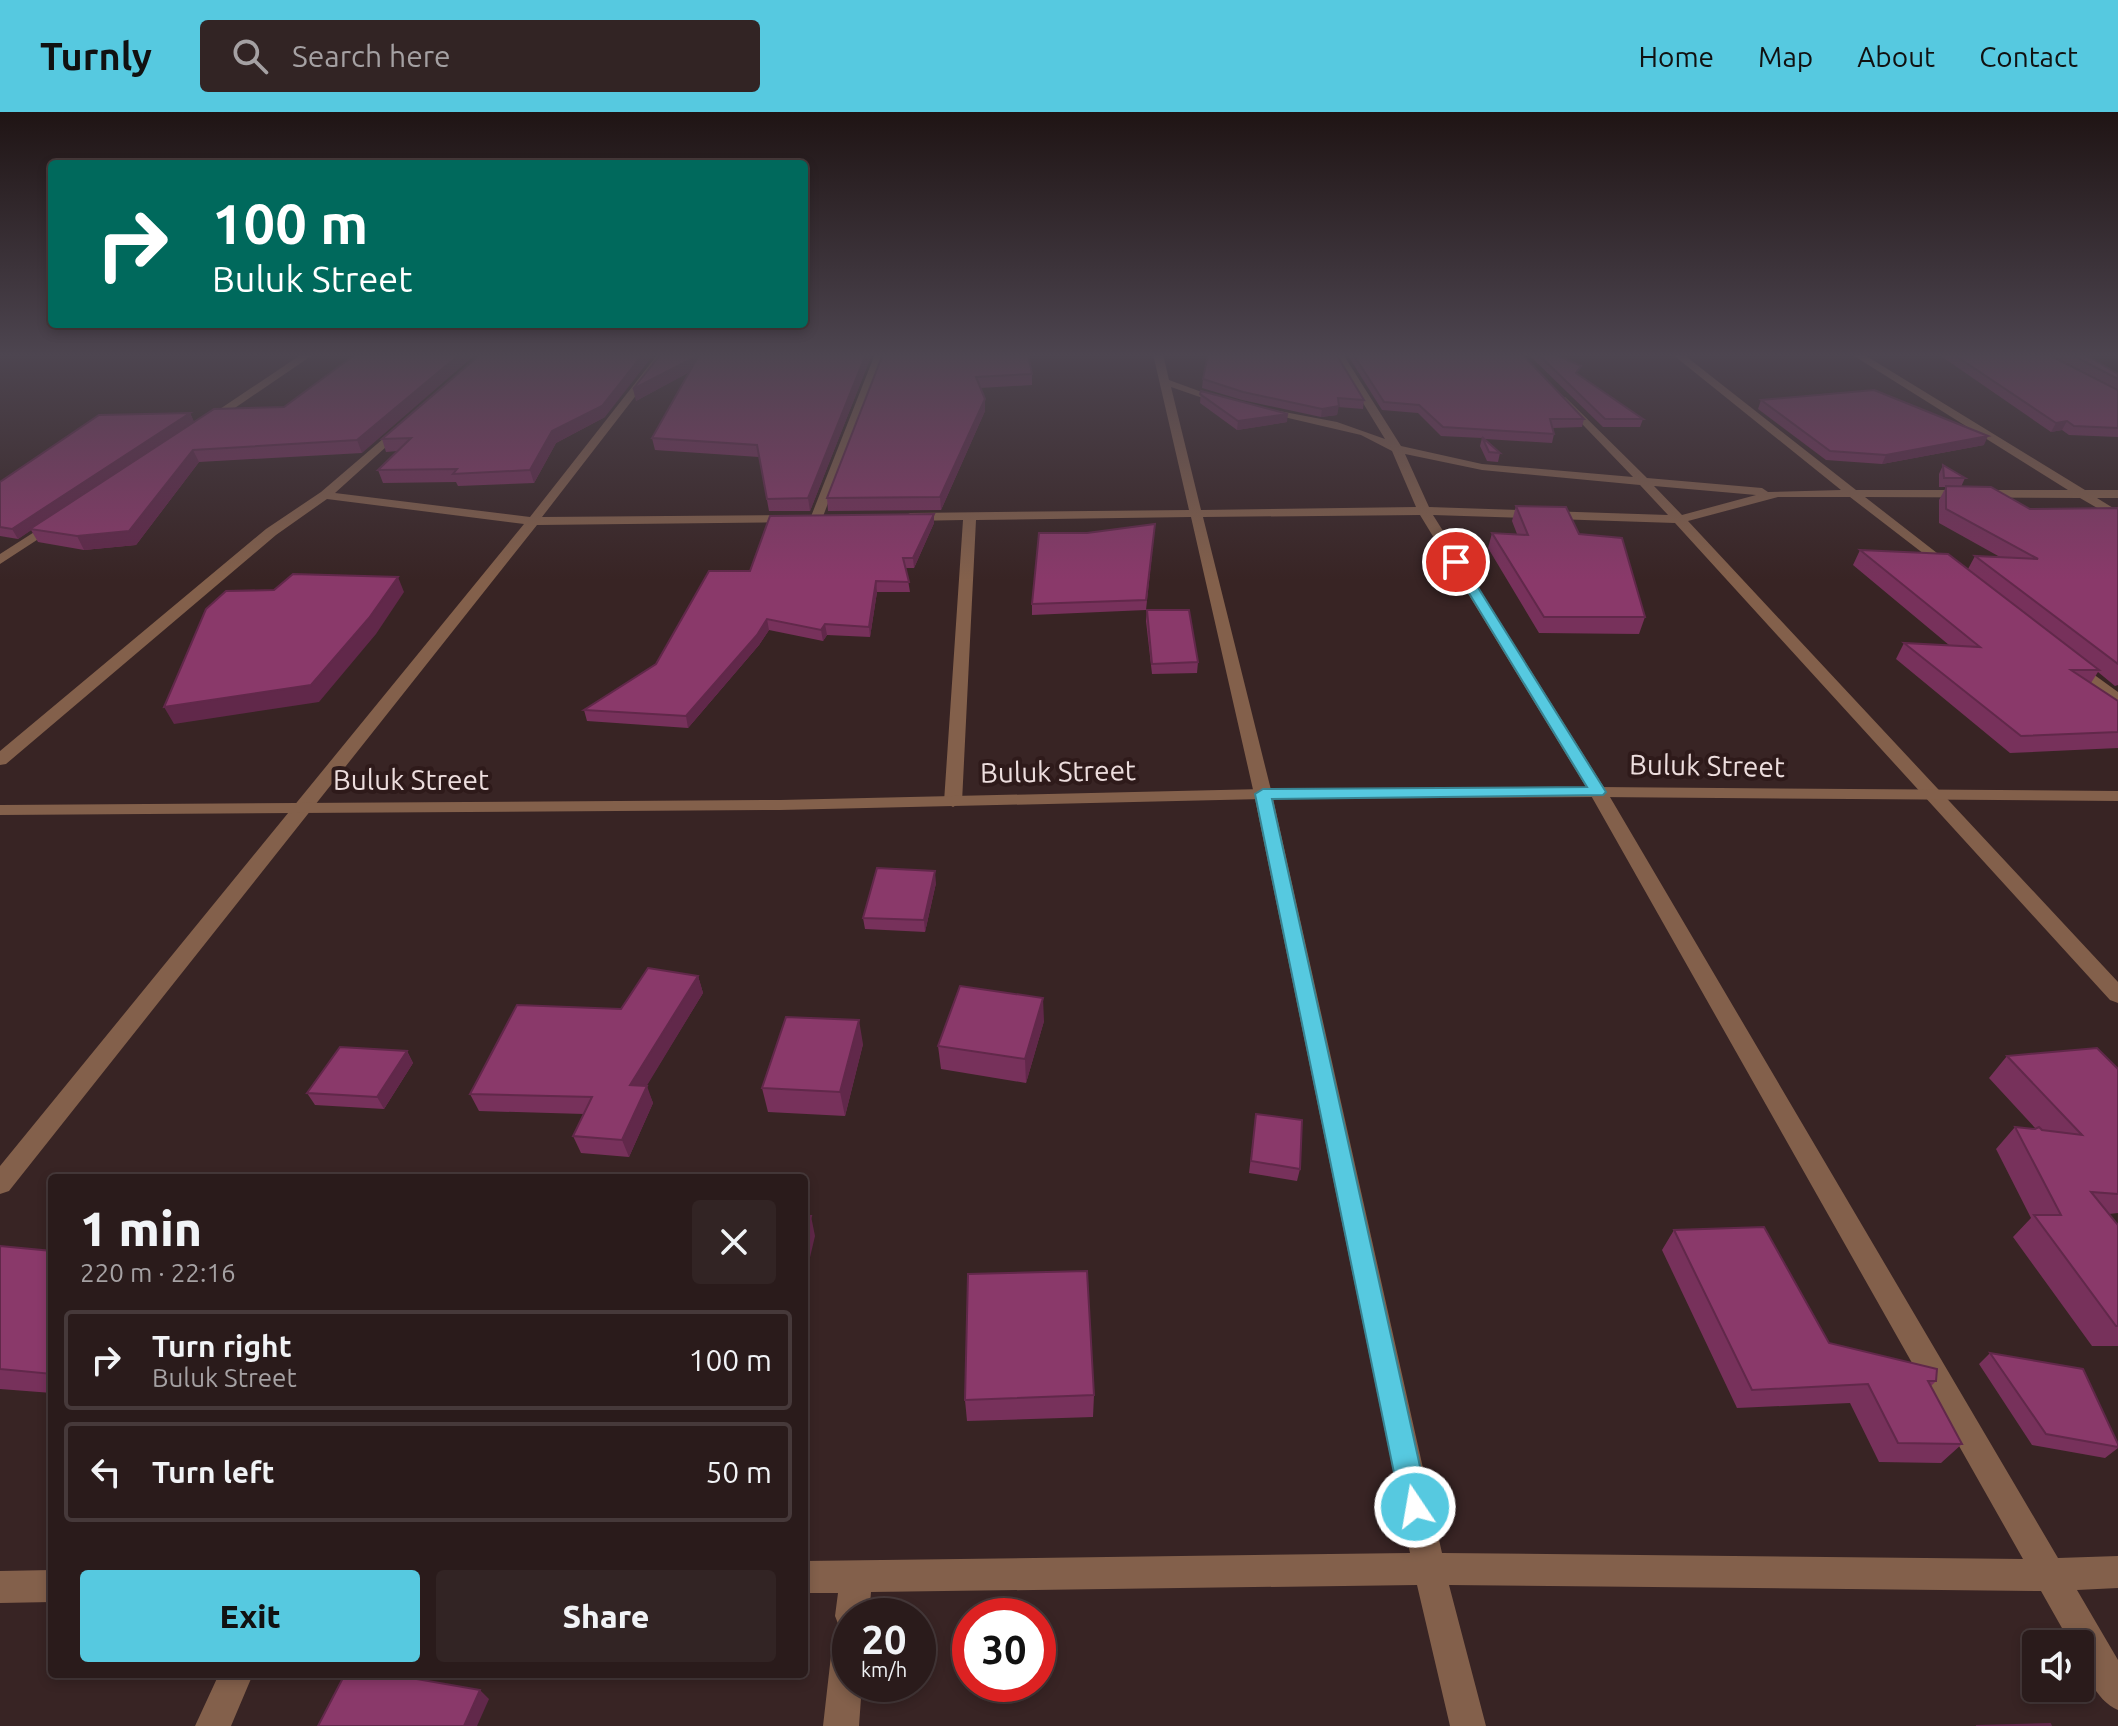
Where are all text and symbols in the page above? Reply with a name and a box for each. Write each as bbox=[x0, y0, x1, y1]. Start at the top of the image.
search box bbox=[200, 20, 760, 92]
icon: search bbox=[228, 34, 272, 78]
text: Turnly bbox=[40, 35, 152, 77]
text: Search here bbox=[292, 39, 451, 73]
text: Home bbox=[1639, 41, 1714, 72]
text: Map bbox=[1758, 41, 1813, 72]
text: About bbox=[1857, 41, 1935, 72]
text: Contact bbox=[1979, 41, 2078, 72]
icon: right bbox=[80, 192, 184, 296]
text: 100 m bbox=[212, 192, 368, 255]
text: Buluk Street bbox=[212, 258, 412, 299]
pin bbox=[1422, 528, 1490, 596]
icon: arrive bbox=[1434, 540, 1478, 584]
street label: Buluk Street bbox=[1629, 748, 1785, 782]
street label: Buluk Street bbox=[980, 754, 1136, 788]
street label: Buluk Street bbox=[333, 764, 489, 795]
button: close bbox=[692, 1200, 776, 1284]
text: 1 min bbox=[80, 1201, 202, 1255]
text: 220 m · 22:16 bbox=[80, 1258, 236, 1287]
text: Turn right bbox=[152, 1329, 292, 1363]
icon: right bbox=[84, 1338, 128, 1382]
text: 100 m bbox=[688, 1343, 772, 1377]
text: Buluk Street bbox=[152, 1363, 297, 1392]
icon: left bbox=[84, 1450, 128, 1494]
text: Turn left bbox=[152, 1455, 274, 1489]
text: 50 m bbox=[705, 1455, 772, 1489]
position arrow bbox=[1373, 1465, 1457, 1549]
button: Exit bbox=[80, 1570, 420, 1662]
button: Share bbox=[436, 1570, 776, 1662]
speed limit sign: 30 bbox=[952, 1598, 1056, 1702]
text: 20 bbox=[861, 1617, 907, 1662]
map controls bbox=[2022, 1630, 2094, 1702]
button: sound bbox=[2022, 1630, 2094, 1702]
text: km/h bbox=[861, 1658, 907, 1681]

